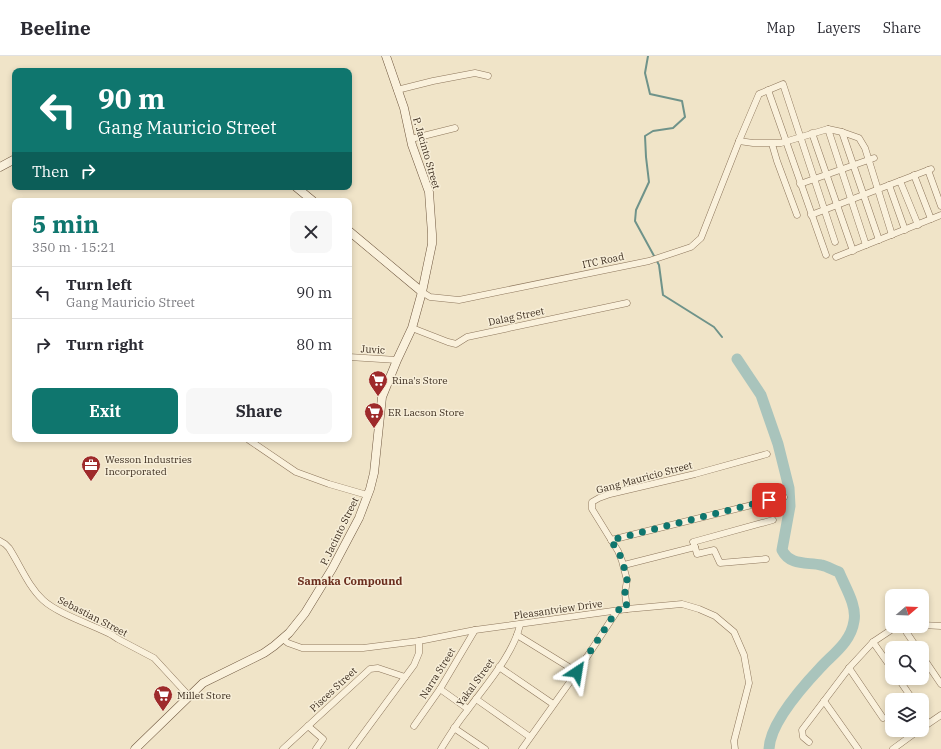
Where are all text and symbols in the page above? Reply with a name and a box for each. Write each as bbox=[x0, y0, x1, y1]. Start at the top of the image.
text: Beeline bbox=[20, 16, 91, 40]
text: Map bbox=[767, 19, 795, 37]
text: Layers bbox=[817, 19, 861, 37]
text: Share bbox=[883, 19, 921, 37]
text: 90 m bbox=[98, 80, 165, 117]
icon: left bbox=[32, 84, 84, 136]
text: Gang Mauricio Street bbox=[98, 116, 277, 139]
street label: P. Jacinto Street bbox=[410, 116, 443, 191]
icon: right bbox=[77, 160, 99, 182]
text: Then bbox=[32, 162, 69, 181]
text: 5 min bbox=[32, 208, 99, 240]
button: close bbox=[290, 211, 332, 253]
text: 350 m · 15:21 bbox=[32, 239, 116, 256]
street label: ITC Road bbox=[581, 250, 625, 271]
text: Turn left bbox=[66, 275, 132, 294]
icon: left bbox=[32, 282, 54, 304]
text: 90 m bbox=[296, 283, 332, 302]
text: Gang Mauricio Street bbox=[66, 294, 195, 311]
street label: Dalag Street bbox=[487, 304, 546, 329]
icon: right bbox=[32, 334, 54, 356]
text: Turn right bbox=[66, 335, 144, 354]
text: 80 m bbox=[296, 335, 332, 354]
street label: Juvic bbox=[360, 342, 385, 357]
supermarket icon: Rina's Store bbox=[367, 369, 389, 397]
place label: Rina's Store bbox=[392, 374, 448, 387]
button: Exit bbox=[32, 388, 178, 434]
button: Share bbox=[186, 388, 332, 434]
supermarket icon: ER Lacson Store bbox=[363, 401, 385, 429]
place label: ER Lacson Store bbox=[388, 406, 464, 419]
place label: Wesson Industries Incorporated bbox=[105, 453, 192, 478]
office icon: Wesson Industries Incorporated bbox=[80, 454, 102, 482]
street label: Gang Mauricio Street bbox=[595, 458, 694, 497]
pin bbox=[752, 483, 786, 517]
icon: arrive bbox=[758, 489, 780, 511]
street label: P. Jacinto Street bbox=[317, 495, 362, 567]
district label: Samaka Compound bbox=[298, 574, 402, 588]
north arrow bbox=[885, 589, 929, 633]
map controls bbox=[885, 589, 929, 737]
street label: Sebastian Street bbox=[56, 593, 130, 640]
street label: Pleasantview Drive bbox=[513, 597, 603, 622]
button: search bbox=[885, 641, 929, 685]
street label: Narra Street bbox=[417, 645, 459, 701]
position arrow bbox=[556, 651, 598, 693]
street label: Yakal Street bbox=[454, 656, 497, 709]
street label: Pisces Street bbox=[307, 664, 360, 715]
supermarket icon: Millet Store bbox=[152, 684, 174, 712]
place label: Millet Store bbox=[177, 689, 231, 702]
button: layers bbox=[885, 693, 929, 737]

